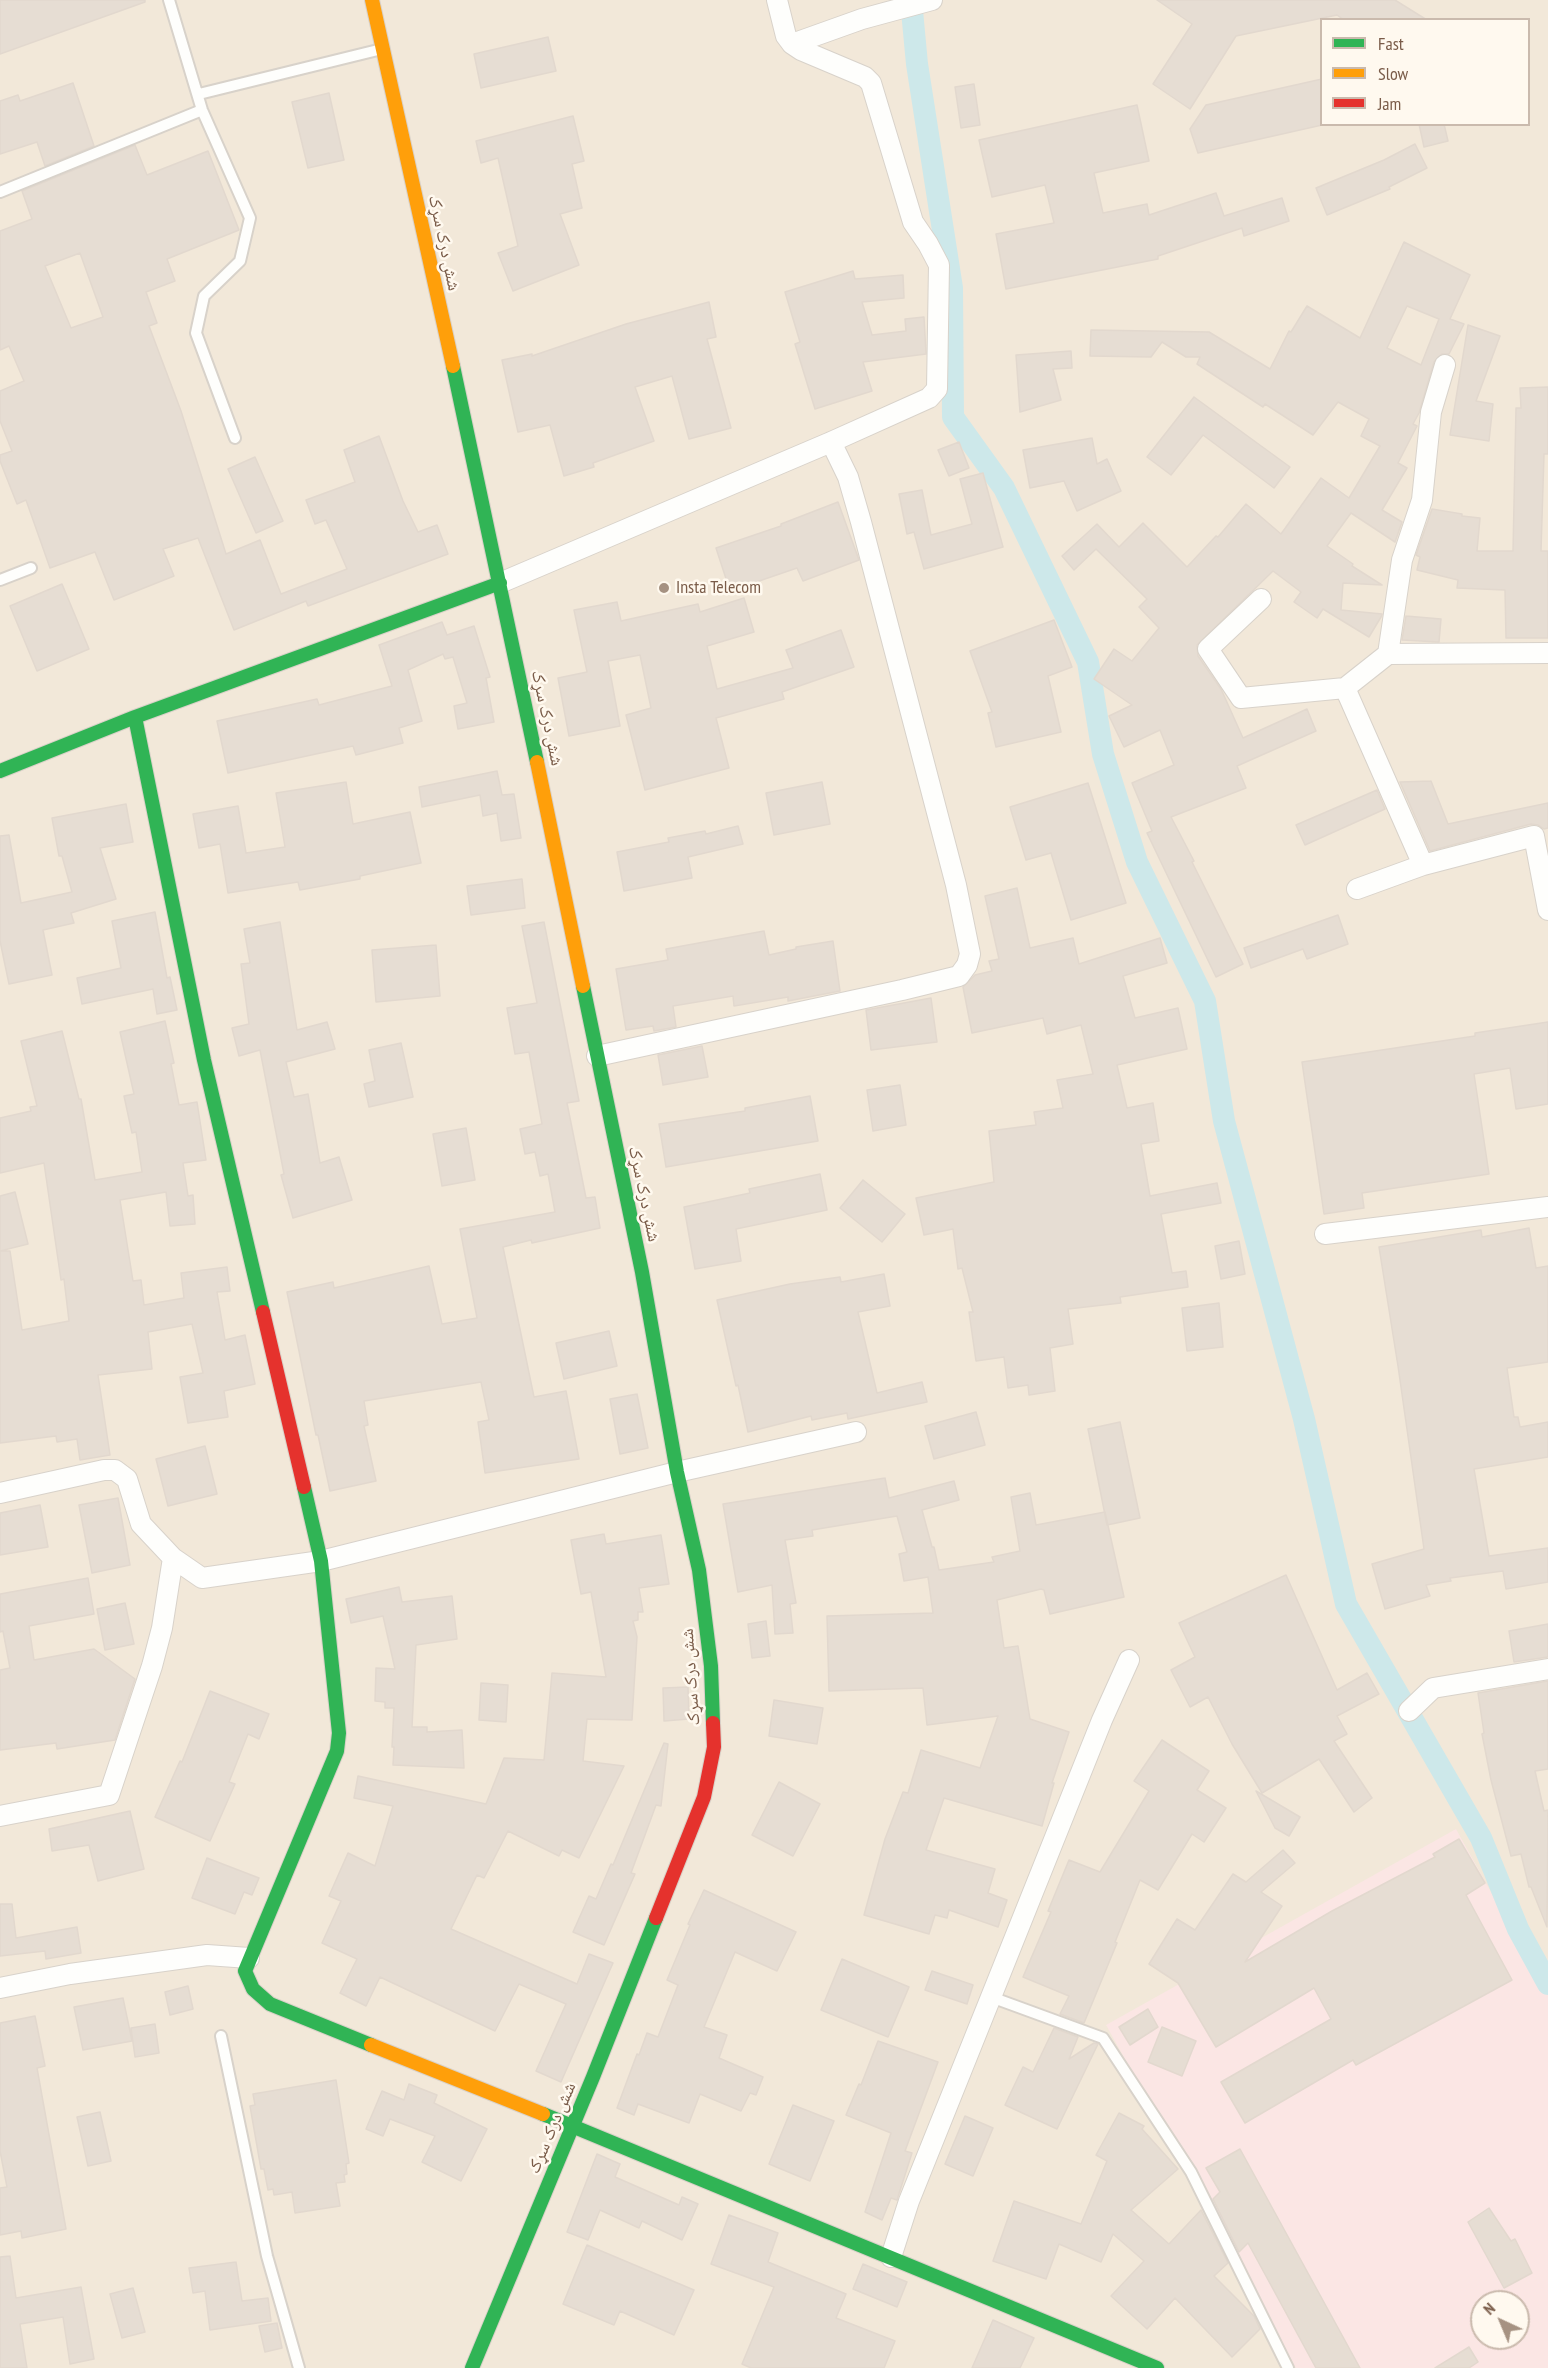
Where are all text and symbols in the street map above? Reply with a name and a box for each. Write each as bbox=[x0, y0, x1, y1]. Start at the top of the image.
legend bbox=[1320, 18, 1530, 126]
text: Fast bbox=[1378, 32, 1404, 55]
text: Slow bbox=[1378, 62, 1408, 85]
text: Jam bbox=[1378, 92, 1401, 115]
street label: شش درک سړک bbox=[423, 193, 465, 293]
place label: Insta Telecom bbox=[676, 577, 761, 599]
marker: Insta Telecom bbox=[657, 581, 671, 595]
street label: شش درک سړک bbox=[526, 668, 568, 768]
street label: شش درک سړک bbox=[623, 1144, 665, 1244]
street label: شش درک سړک bbox=[677, 1628, 705, 1726]
street label: شش درک سړک bbox=[523, 2079, 581, 2177]
north arrow bbox=[1470, 2290, 1530, 2350]
text: N bbox=[1479, 2298, 1499, 2319]

